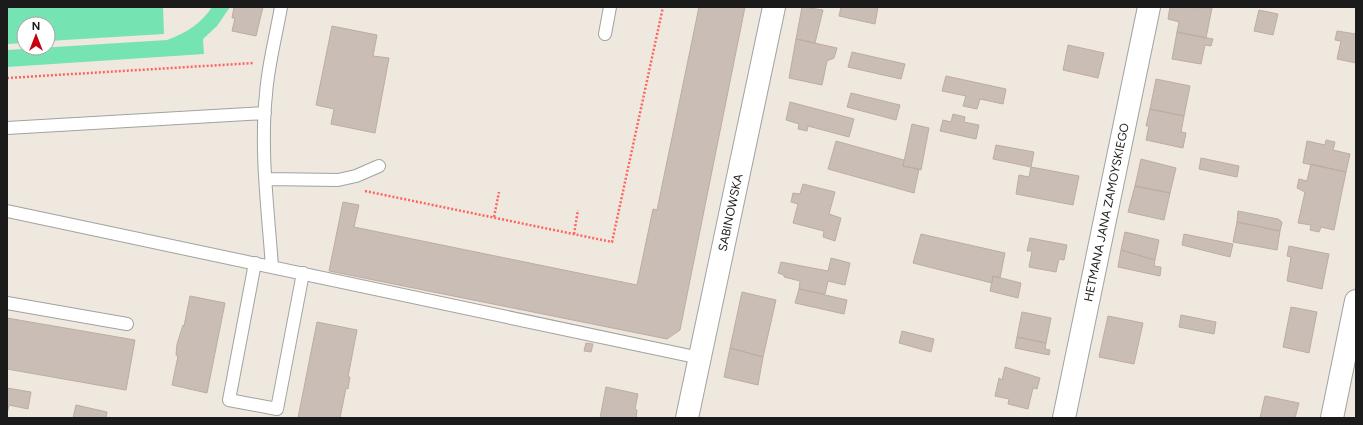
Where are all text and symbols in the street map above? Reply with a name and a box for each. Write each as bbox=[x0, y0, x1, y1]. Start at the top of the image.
north arrow bbox=[16, 16, 56, 56]
text: N bbox=[32, 20, 40, 33]
street label: HETMANA JANA ZAMOYSKIEGO bbox=[1081, 122, 1132, 303]
street label: SABINOWSKA bbox=[715, 172, 746, 253]

